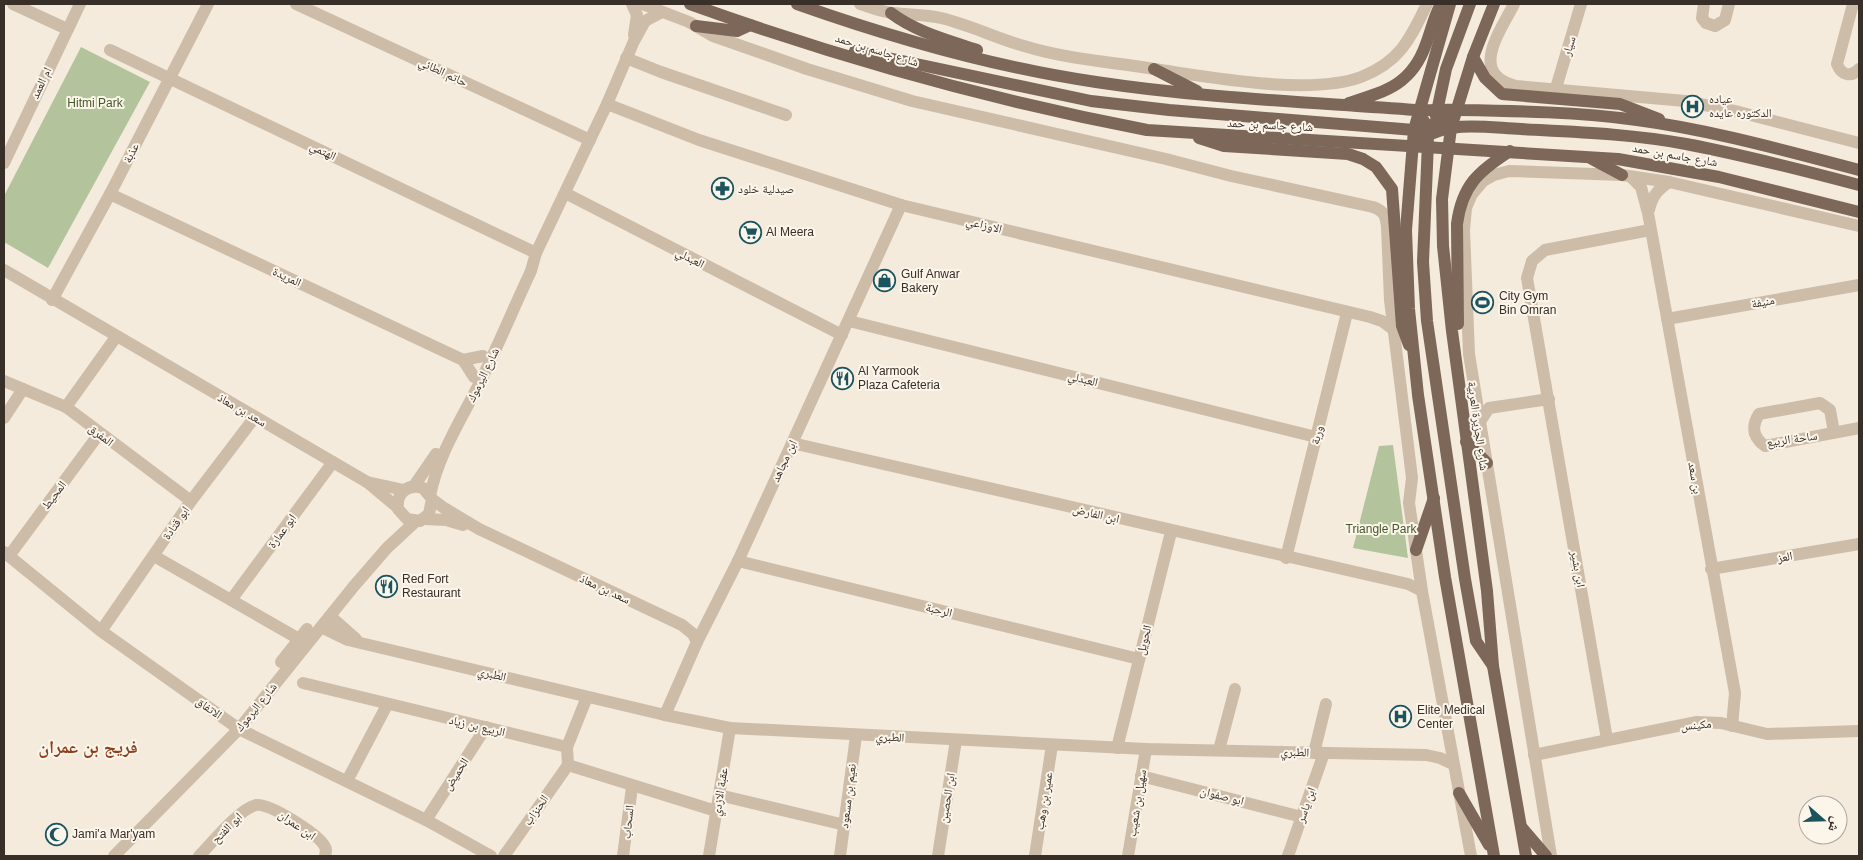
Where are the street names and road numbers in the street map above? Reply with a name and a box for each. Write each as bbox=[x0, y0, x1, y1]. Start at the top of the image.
street label: شارع جاسم بن حمد bbox=[833, 31, 920, 70]
street label: سيار bbox=[1559, 34, 1579, 59]
street label: حاتم الطائي bbox=[415, 55, 470, 92]
street label: ام العمد bbox=[28, 65, 55, 101]
street label: شارع جاسم بن حمد bbox=[1226, 116, 1314, 135]
street label: الهتمي bbox=[306, 139, 339, 166]
street label: عذبة bbox=[120, 141, 142, 165]
street label: شارع جاسم بن حمد bbox=[1631, 141, 1719, 170]
street label: الاوزاعي bbox=[964, 214, 1004, 239]
street label: العبدلي bbox=[672, 245, 707, 274]
street label: المريدة bbox=[270, 264, 304, 290]
street label: منيفة bbox=[1750, 293, 1776, 311]
street label: شارع اليرموك bbox=[464, 346, 503, 405]
street label: العبدلي bbox=[1066, 369, 1100, 392]
street label: شارع الجزيرة العربية bbox=[1464, 381, 1491, 472]
street label: سعد بن معاذ bbox=[215, 390, 269, 430]
street label: المفرق bbox=[86, 421, 116, 449]
street label: وربة bbox=[1308, 424, 1326, 446]
street label: ساحة الربيع bbox=[1766, 429, 1818, 450]
street label: ابن مجاهد bbox=[768, 438, 800, 484]
street label: بن سعد bbox=[1685, 461, 1705, 495]
street label: المحيط bbox=[39, 478, 69, 512]
street label: ابن الفارض bbox=[1071, 502, 1121, 527]
street label: ابو قتادة bbox=[160, 504, 193, 543]
street label: ابو عمارة bbox=[265, 511, 299, 551]
street label: ابن بشير bbox=[1567, 549, 1588, 589]
street label: العز bbox=[1775, 549, 1794, 565]
street label: سعد بن معاذ bbox=[577, 571, 633, 607]
street label: الرحبة bbox=[924, 600, 954, 620]
street label: الحويل bbox=[1134, 624, 1155, 656]
street label: الطبري bbox=[476, 664, 508, 687]
street label: شارع اليرموك bbox=[232, 680, 281, 735]
street label: الاتفاق bbox=[193, 694, 225, 722]
street label: الربيع بن زياد bbox=[447, 713, 507, 740]
street label: مكينس bbox=[1680, 717, 1712, 734]
street label: الطبري bbox=[875, 729, 905, 748]
street label: الطبري bbox=[1280, 745, 1310, 763]
street label: الحميض bbox=[440, 755, 472, 793]
street label: نعيم بن مسعود bbox=[837, 763, 860, 829]
street label: عقبة الازدي bbox=[709, 767, 734, 818]
street label: سهيل بن شعيب bbox=[1125, 768, 1150, 838]
street label: عمير بن وهب bbox=[1032, 771, 1056, 831]
street label: ابن الحصين bbox=[936, 772, 958, 824]
street label: ابو صفوان bbox=[1199, 784, 1246, 809]
street label: ابن ياسر bbox=[1293, 785, 1319, 826]
street label: الحنزاب bbox=[521, 792, 552, 828]
street label: السحاب bbox=[619, 804, 637, 840]
street label: ابن عمران bbox=[275, 807, 318, 843]
street label: ابو الفتح bbox=[209, 810, 246, 846]

